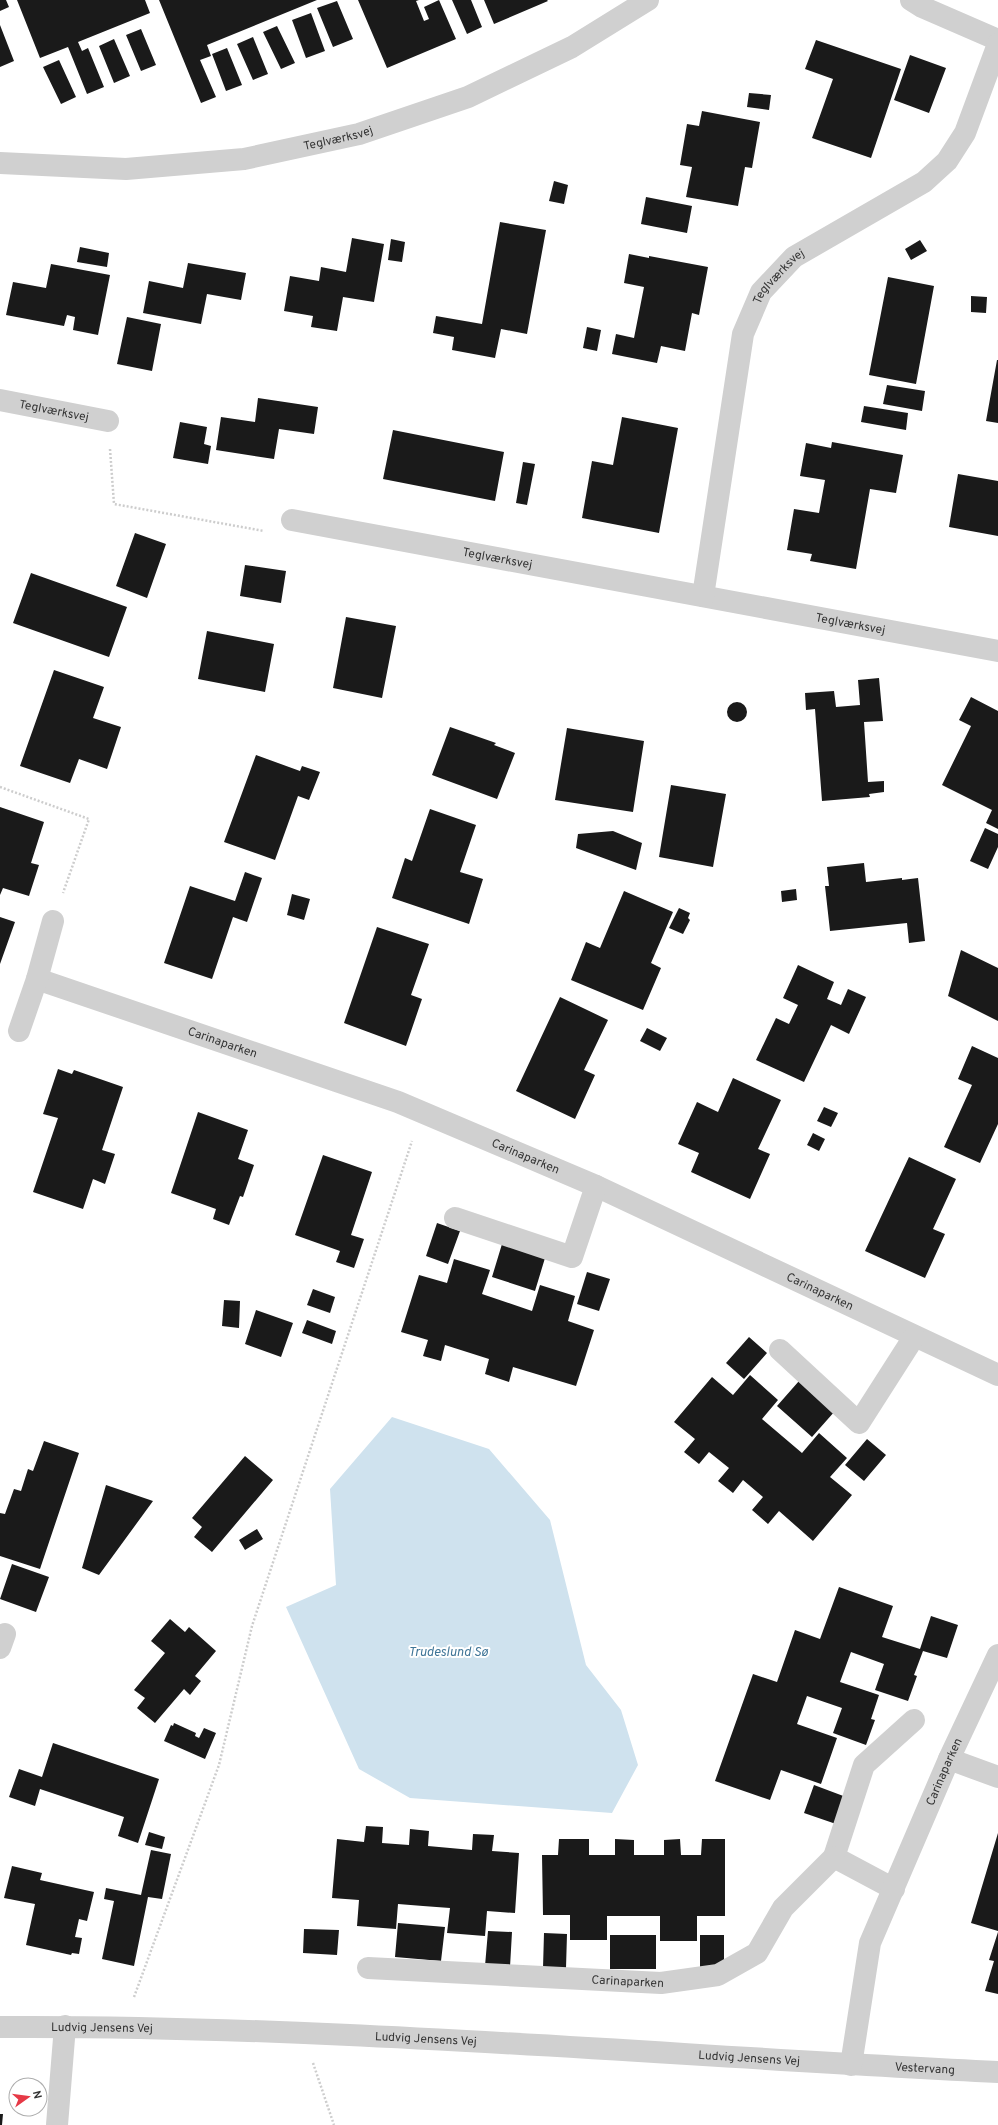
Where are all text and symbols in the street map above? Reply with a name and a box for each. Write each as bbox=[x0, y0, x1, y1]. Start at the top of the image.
street label: Teglværksvej bbox=[302, 123, 375, 155]
street label: Teglværksvej bbox=[750, 246, 808, 307]
street label: Teglværksvej bbox=[18, 397, 90, 426]
street label: Teglværksvej bbox=[461, 545, 533, 573]
street label: Teglværksvej bbox=[814, 610, 886, 639]
street label: Carinaparken bbox=[185, 1024, 259, 1062]
street label: Carinaparken bbox=[489, 1136, 562, 1179]
street label: Carinaparken bbox=[783, 1270, 856, 1315]
water label: Trudeslund Sø bbox=[408, 1645, 489, 1661]
street label: Carinaparken bbox=[923, 1736, 967, 1809]
street label: Carinaparken bbox=[591, 1972, 664, 1992]
street label: Ludvig Jensens Vej bbox=[51, 2020, 153, 2037]
street label: Ludvig Jensens Vej bbox=[374, 2029, 477, 2050]
street label: Ludvig Jensens Vej bbox=[698, 2048, 801, 2070]
street label: Vestervang bbox=[894, 2060, 955, 2079]
north arrow bbox=[8, 2077, 48, 2117]
text: N bbox=[29, 2089, 44, 2100]

